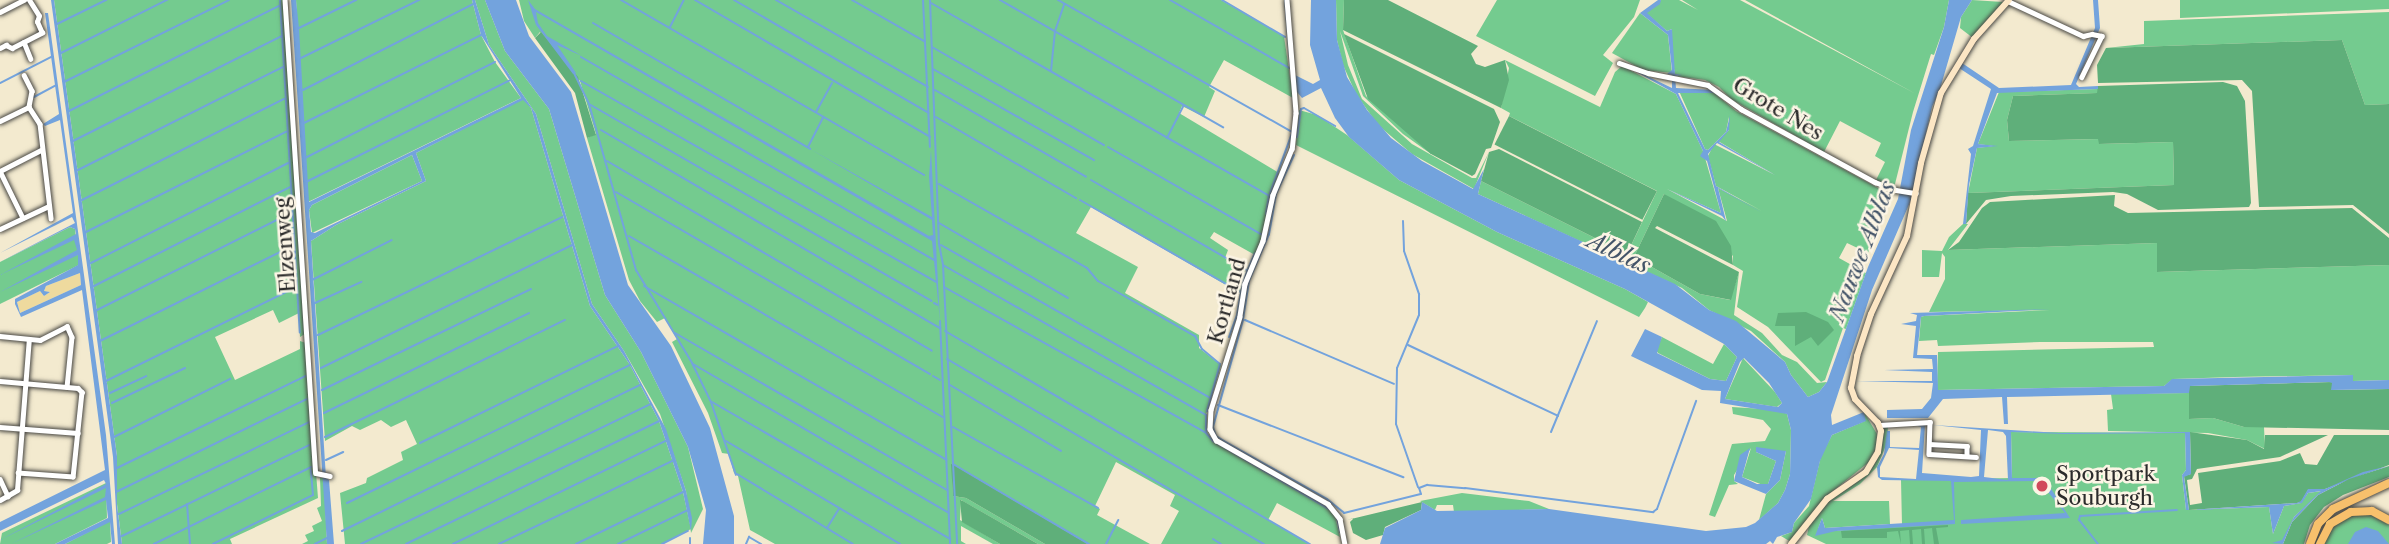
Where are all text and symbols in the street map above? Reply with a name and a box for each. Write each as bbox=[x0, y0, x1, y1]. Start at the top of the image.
street label: Grote Nes bbox=[1728, 72, 1828, 146]
water label: Nauwe Alblas bbox=[1823, 177, 1901, 325]
street label: Elzenweg bbox=[269, 196, 301, 294]
water label: Alblas bbox=[1583, 226, 1655, 280]
street label: Kortland bbox=[1203, 255, 1251, 347]
place label: Sportpark Souburgh bbox=[2056, 461, 2156, 511]
marker: Sportpark Souburgh bbox=[2034, 478, 2050, 494]

